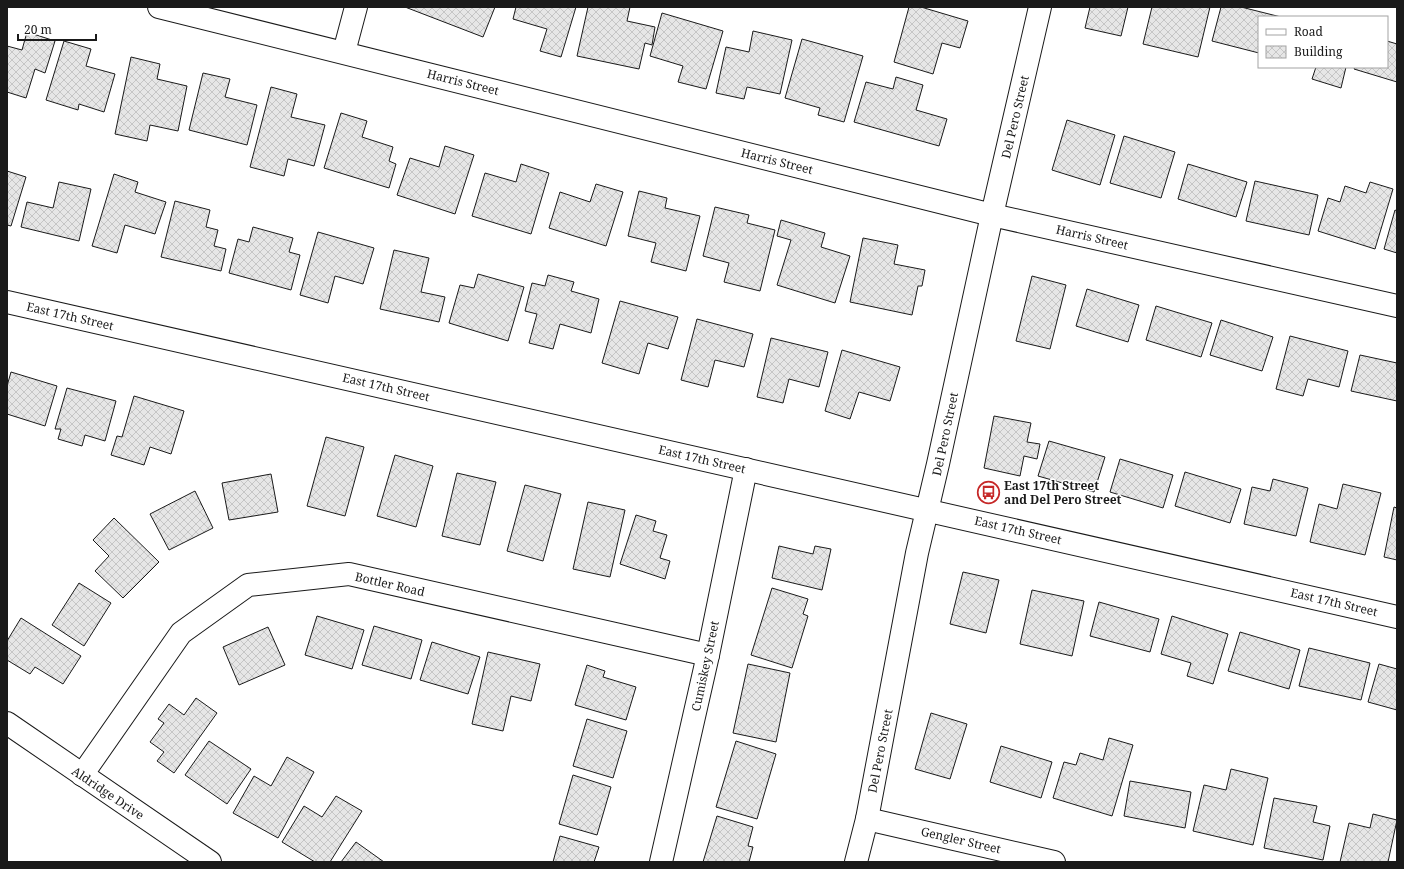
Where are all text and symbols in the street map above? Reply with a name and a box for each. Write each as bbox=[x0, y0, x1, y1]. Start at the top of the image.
scale bar bbox=[18, 16, 96, 42]
legend bbox=[1258, 16, 1388, 68]
text: 20 m bbox=[24, 21, 52, 38]
text: Road bbox=[1294, 23, 1324, 40]
text: Building bbox=[1294, 43, 1343, 60]
street label: Harris Street bbox=[425, 65, 501, 99]
street label: Del Pero Street bbox=[997, 74, 1033, 160]
street label: Harris Street bbox=[739, 144, 815, 178]
street label: Harris Street bbox=[1054, 220, 1130, 254]
street label: East 17th Street bbox=[25, 298, 115, 334]
street label: East 17th Street bbox=[341, 369, 431, 405]
street label: Del Pero Street bbox=[928, 391, 962, 477]
street label: East 17th Street bbox=[657, 441, 747, 477]
place label: East 17th Street and Del Pero Street bbox=[1004, 477, 1122, 508]
bus stop icon: East 17th Street and Del Pero Street bbox=[976, 479, 1002, 505]
street label: East 17th Street bbox=[973, 512, 1063, 548]
street label: Bottler Road bbox=[353, 568, 427, 600]
street label: East 17th Street bbox=[1289, 584, 1379, 620]
street label: Cumiskey Street bbox=[687, 619, 723, 713]
street label: Del Pero Street bbox=[864, 708, 896, 794]
street label: Aldridge Drive bbox=[68, 762, 148, 824]
street label: Gengler Street bbox=[919, 823, 1003, 857]

